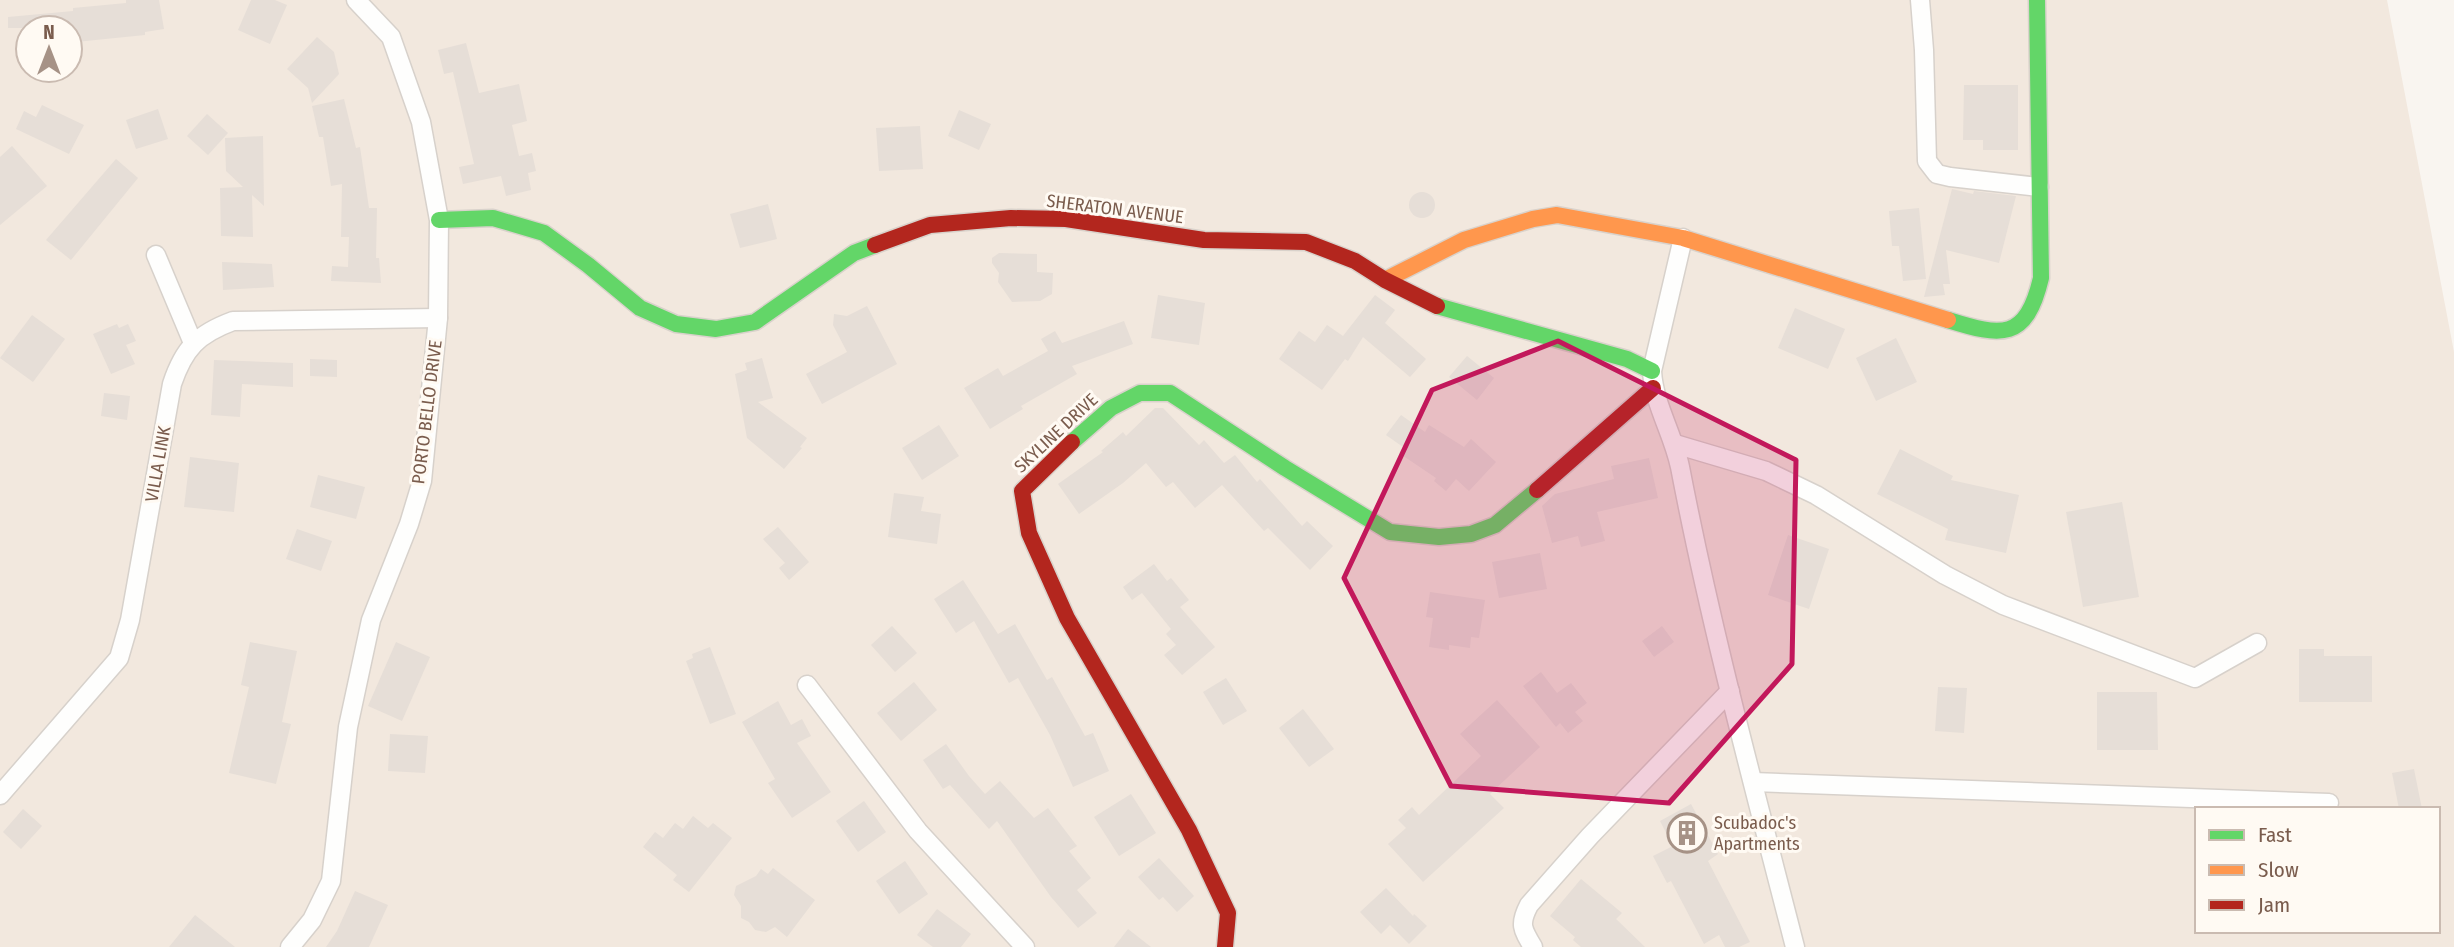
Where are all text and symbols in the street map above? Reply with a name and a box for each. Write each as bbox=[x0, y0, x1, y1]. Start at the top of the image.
north arrow bbox=[14, 14, 84, 84]
text: N bbox=[43, 21, 55, 44]
street label: SHERATON AVENUE bbox=[1045, 190, 1185, 228]
street label: PORTO BELLO DRIVE bbox=[407, 339, 447, 485]
street label: SKYLINE DRIVE bbox=[1010, 389, 1102, 477]
street label: VILLA LINK bbox=[141, 424, 176, 504]
legend bbox=[2195, 807, 2440, 933]
building icon: Scubadoc's Apartments bbox=[1666, 812, 1708, 854]
place label: Scubadoc's Apartments bbox=[1714, 812, 1800, 855]
text: Fast bbox=[2258, 822, 2292, 848]
text: Slow bbox=[2258, 857, 2299, 883]
text: Jam bbox=[2258, 892, 2290, 918]

